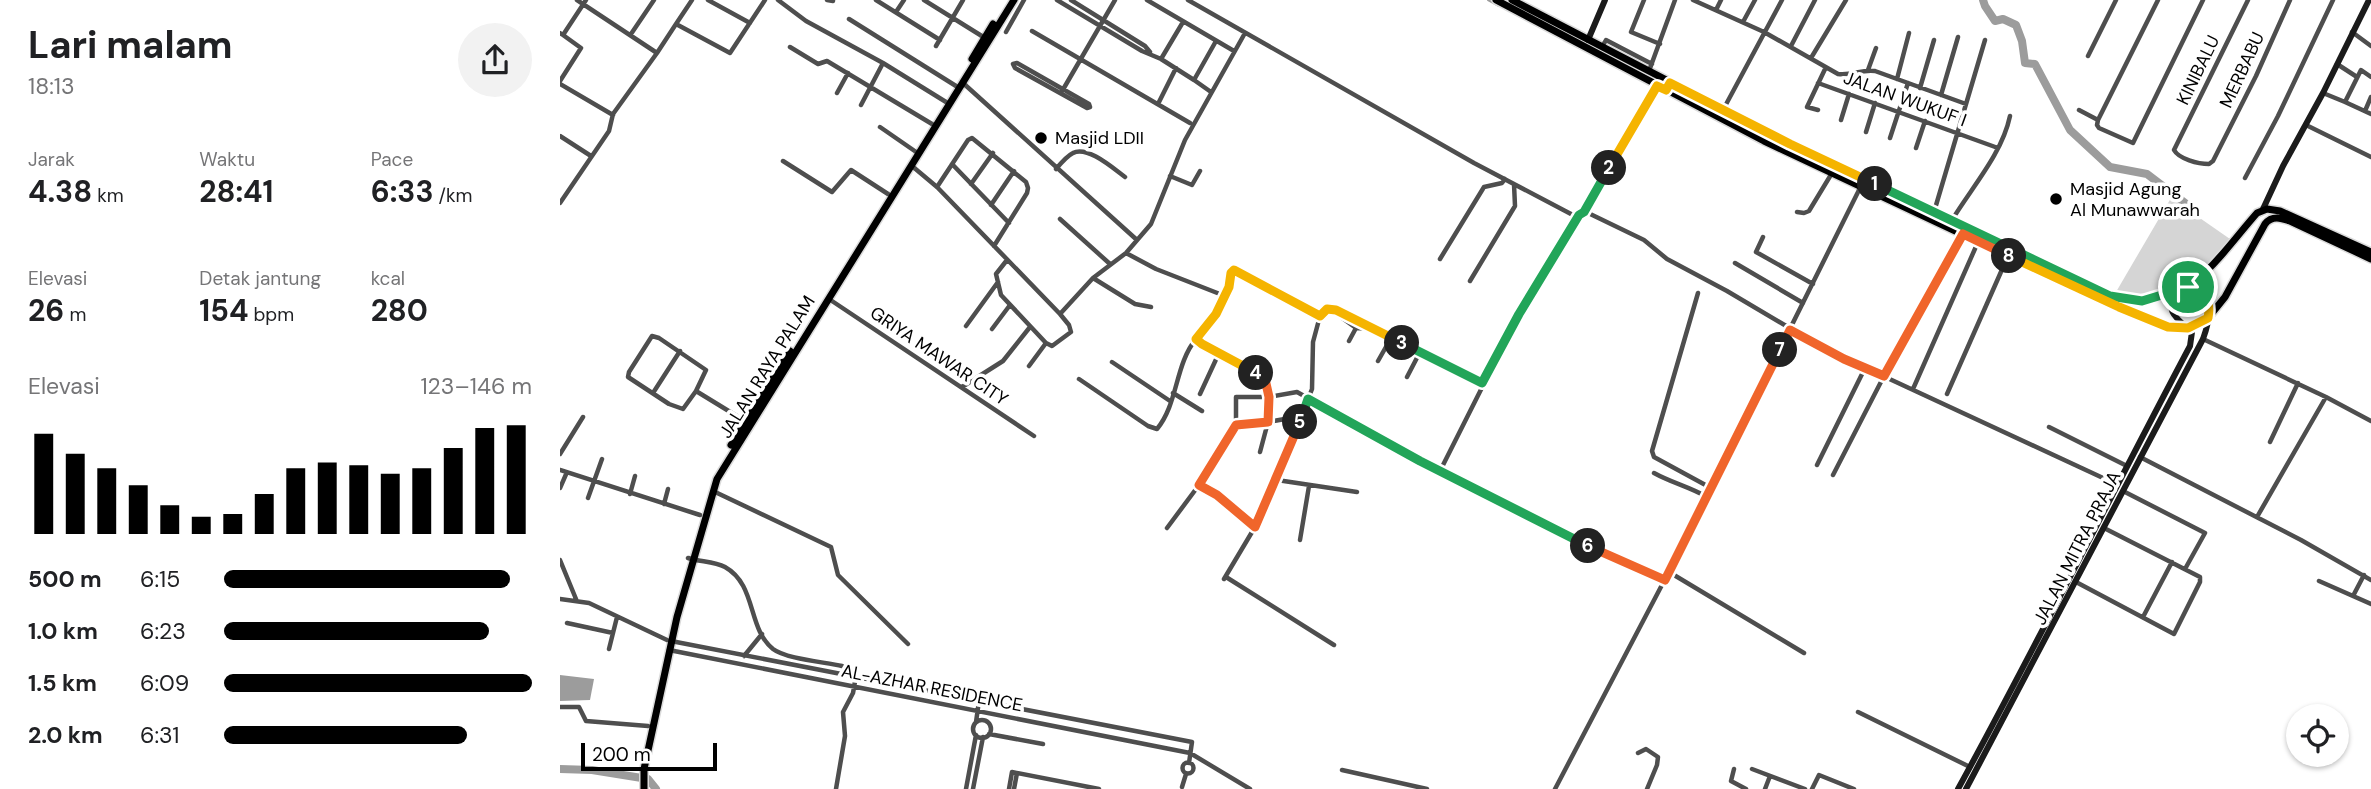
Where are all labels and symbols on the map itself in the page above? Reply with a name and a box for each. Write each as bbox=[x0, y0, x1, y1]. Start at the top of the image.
street label: MERBABU bbox=[2214, 28, 2270, 112]
street label: KINIBALU bbox=[2171, 31, 2225, 109]
street label: JALAN WUKUF I bbox=[1840, 66, 1970, 132]
place label: Masjid LDII bbox=[1055, 126, 1144, 150]
marker: Masjid LDII bbox=[1033, 130, 1049, 146]
pin: 2 bbox=[1592, 150, 1626, 186]
pin: 1 bbox=[1858, 166, 1892, 202]
place label: Masjid Agung Al Munawwarah bbox=[2070, 177, 2200, 222]
marker: Masjid Agung Al Munawwarah bbox=[2048, 191, 2064, 207]
pin: 8 bbox=[1992, 238, 2026, 274]
pin bbox=[2158, 257, 2218, 317]
street label: JALAN RAYA PALAM bbox=[713, 291, 821, 443]
street label: GRIYA MAWAR CITY bbox=[865, 301, 1013, 411]
pin: 3 bbox=[1384, 326, 1420, 360]
pin: 7 bbox=[1762, 332, 1798, 368]
pin: 4 bbox=[1238, 356, 1274, 390]
pin: 5 bbox=[1282, 404, 1318, 440]
street label: JALAN MITRA PRAJA bbox=[2028, 467, 2126, 629]
pin: 6 bbox=[1570, 528, 1606, 564]
street label: AL-AZHAR RESIDENCE bbox=[839, 659, 1025, 717]
scale bar bbox=[581, 740, 718, 772]

